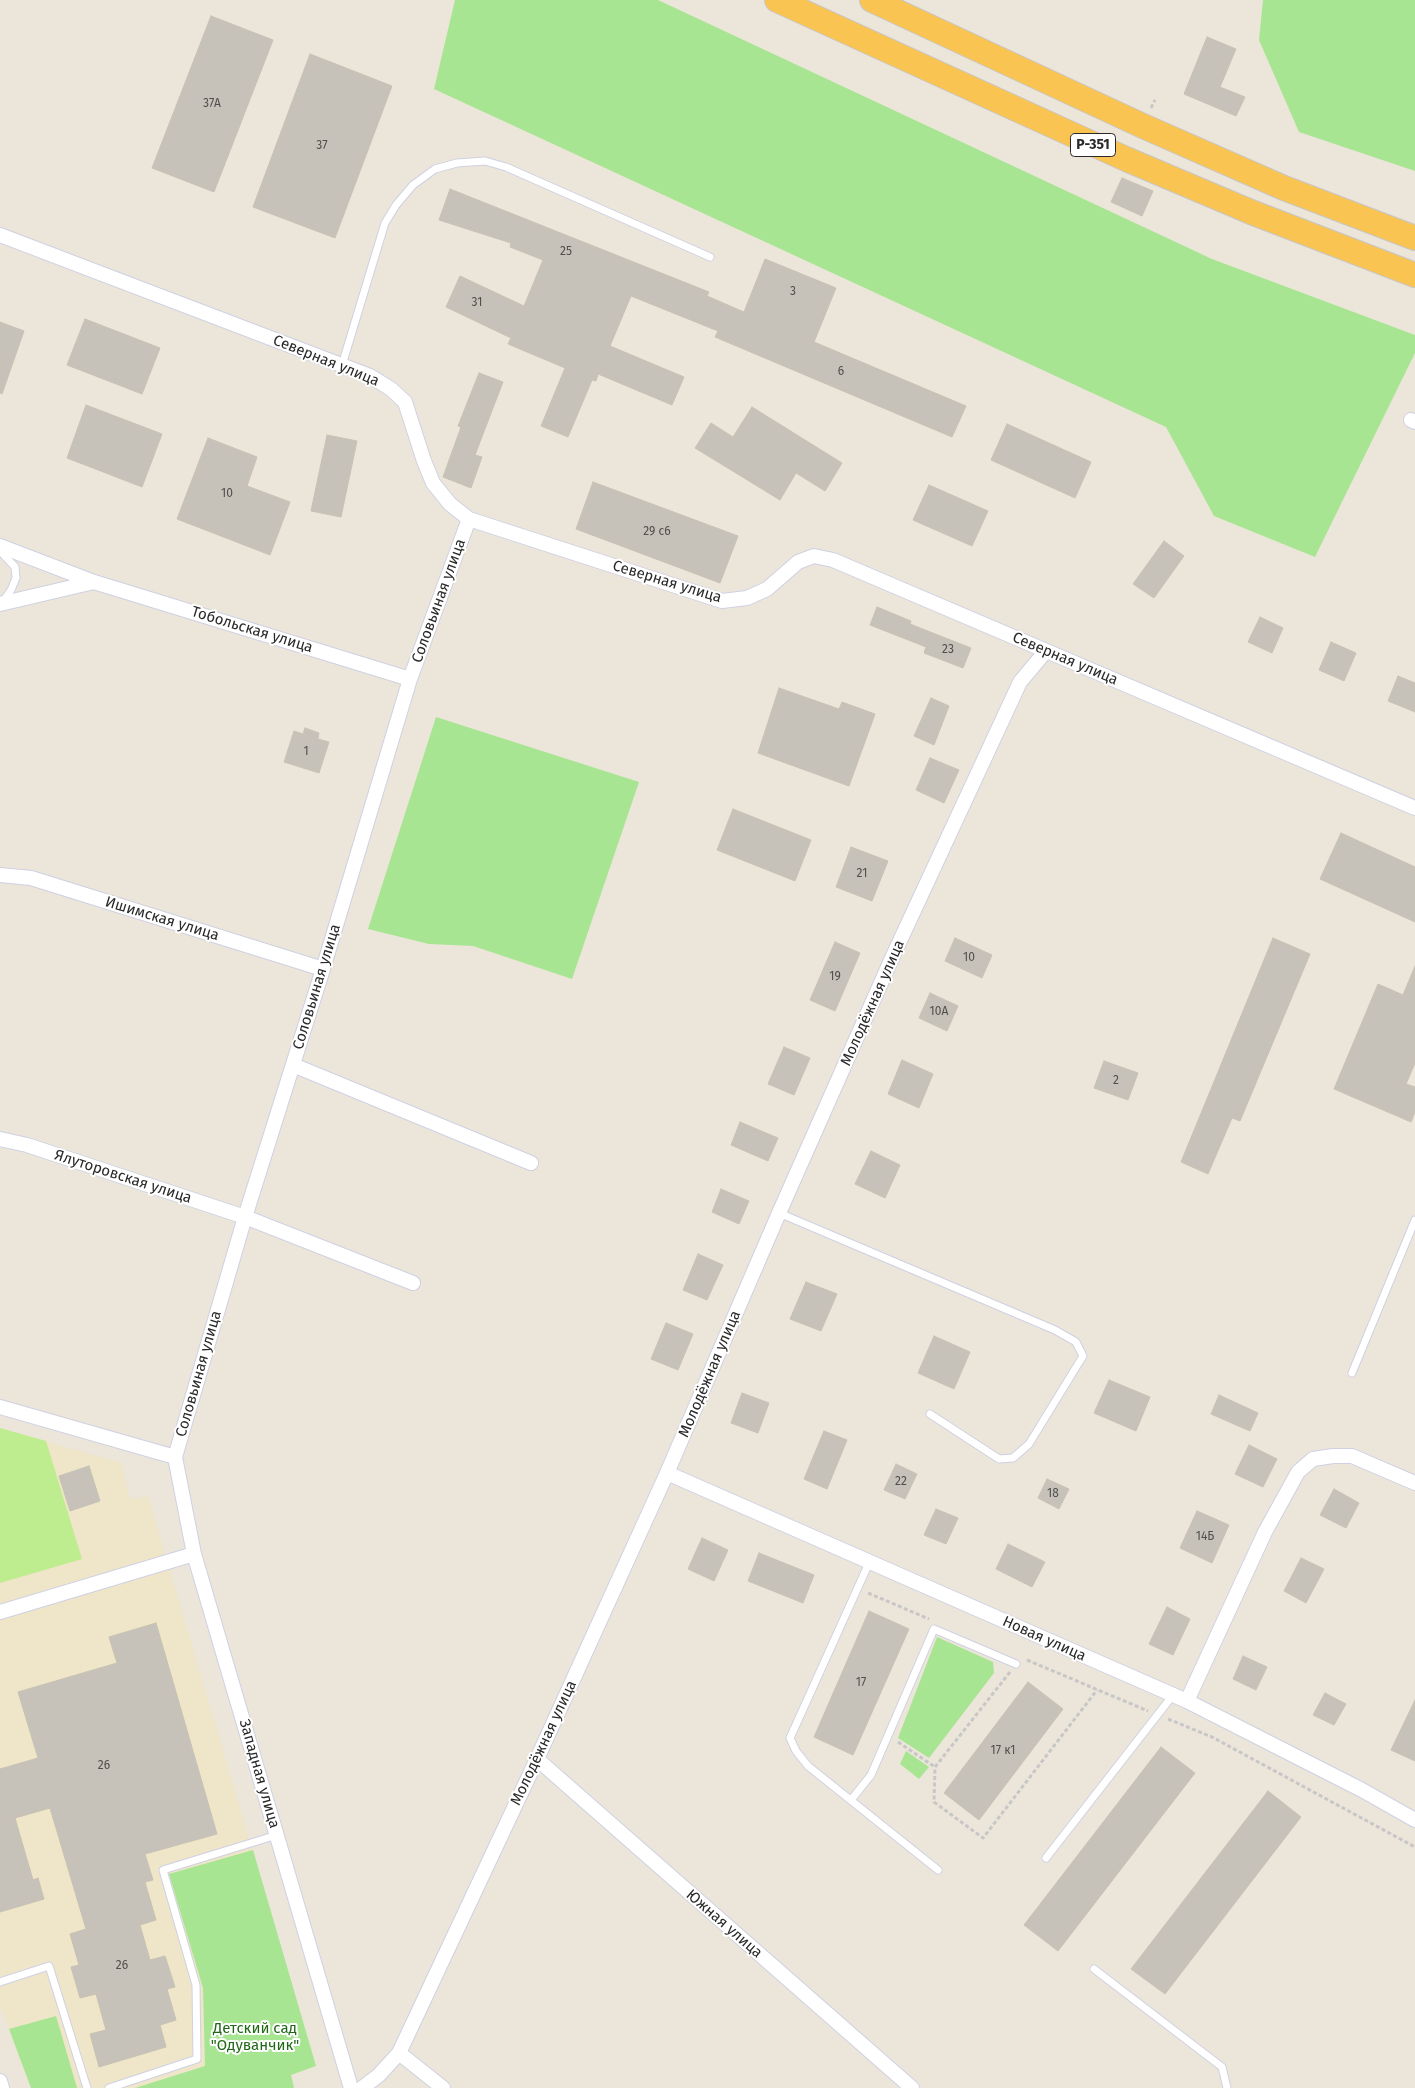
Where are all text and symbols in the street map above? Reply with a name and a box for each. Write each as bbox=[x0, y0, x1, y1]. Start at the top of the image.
house number: 37А bbox=[203, 97, 221, 111]
road number: Р-351 bbox=[1070, 134, 1116, 156]
house number: 37 bbox=[316, 139, 328, 153]
house number: 25 bbox=[560, 245, 572, 259]
house number: 3 bbox=[790, 285, 796, 299]
house number: 31 bbox=[472, 296, 482, 310]
street label: Северная улица bbox=[270, 332, 382, 390]
house number: 6 bbox=[838, 365, 844, 379]
house number: 10 bbox=[221, 487, 233, 501]
house number: 29 с6 bbox=[643, 525, 671, 539]
street label: Соловьиная улица bbox=[408, 537, 470, 665]
street label: Северная улица bbox=[610, 557, 724, 607]
street label: Тобольская улица bbox=[189, 603, 315, 657]
street label: Северная улица bbox=[1010, 629, 1120, 689]
house number: 23 bbox=[942, 643, 954, 657]
house number: 1 bbox=[303, 745, 309, 759]
house number: 21 bbox=[857, 867, 867, 881]
street label: Ишимская улица bbox=[103, 893, 221, 945]
street label: Соловьиная улица bbox=[289, 922, 345, 1052]
street label: Молодёжная улица bbox=[837, 937, 909, 1069]
house number: 10 bbox=[963, 951, 975, 965]
house number: 19 bbox=[829, 970, 841, 984]
house number: 10А bbox=[930, 1005, 948, 1019]
house number: 2 bbox=[1113, 1074, 1119, 1088]
street label: Ялуторовская улица bbox=[52, 1146, 194, 1208]
street label: Молодёжная улица bbox=[675, 1308, 745, 1440]
street label: Соловьиная улица bbox=[172, 1309, 226, 1439]
house number: 22 bbox=[895, 1475, 907, 1489]
house number: 18 bbox=[1047, 1487, 1059, 1501]
house number: 14Б bbox=[1196, 1530, 1214, 1544]
street label: Новая улица bbox=[999, 1613, 1089, 1665]
house number: 17 bbox=[856, 1676, 866, 1690]
street label: Молодёжная улица bbox=[507, 1678, 581, 1808]
street label: Западная улица bbox=[235, 1717, 283, 1831]
house number: 17 к1 bbox=[991, 1744, 1015, 1758]
house number: 26 bbox=[98, 1759, 110, 1773]
street label: Южная улица bbox=[682, 1886, 766, 1962]
house number: 26 bbox=[116, 1959, 128, 1973]
park label: Детский сад "Одуванчик" bbox=[211, 2020, 299, 2055]

